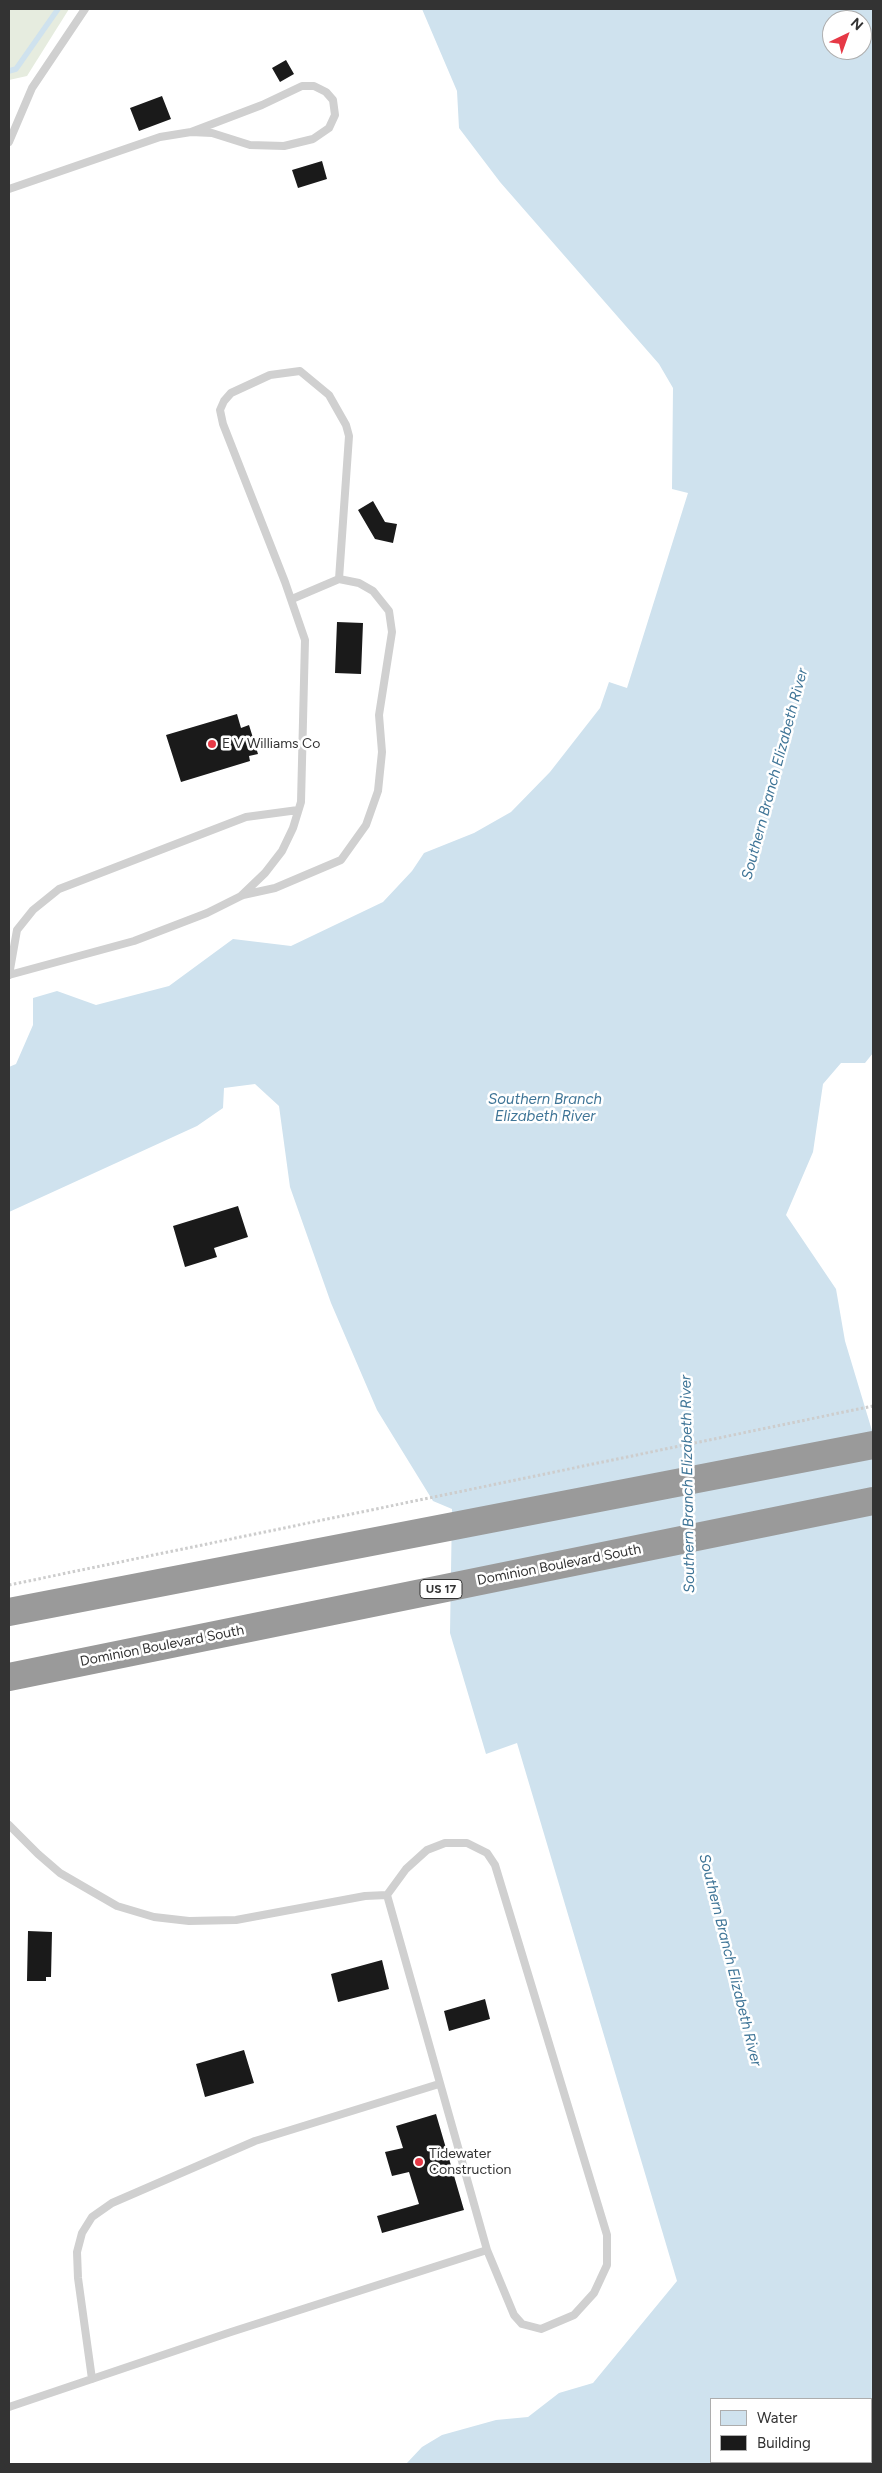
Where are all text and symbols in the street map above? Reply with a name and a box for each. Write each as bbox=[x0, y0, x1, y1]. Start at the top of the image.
north arrow bbox=[822, 10, 872, 60]
text: N bbox=[847, 14, 866, 34]
water label: Southern Branch Elizabeth River bbox=[738, 666, 812, 882]
place label: E V Williams Co bbox=[222, 736, 320, 752]
marker: E V Williams Co bbox=[206, 738, 218, 750]
water label: Southern Branch Elizabeth River bbox=[488, 1091, 602, 1126]
water label: Southern Branch Elizabeth River bbox=[677, 1375, 699, 1593]
street label: Dominion Boulevard South bbox=[476, 1541, 642, 1589]
road number: US 17 bbox=[420, 1580, 462, 1598]
street label: Dominion Boulevard South bbox=[79, 1622, 245, 1670]
water label: Southern Branch Elizabeth River bbox=[695, 1852, 765, 2068]
place label: Tidewater Construction bbox=[429, 2146, 511, 2178]
marker: Tidewater Construction bbox=[413, 2156, 425, 2168]
legend bbox=[710, 2398, 872, 2463]
text: Water bbox=[757, 2409, 797, 2427]
text: Building bbox=[757, 2434, 811, 2452]

